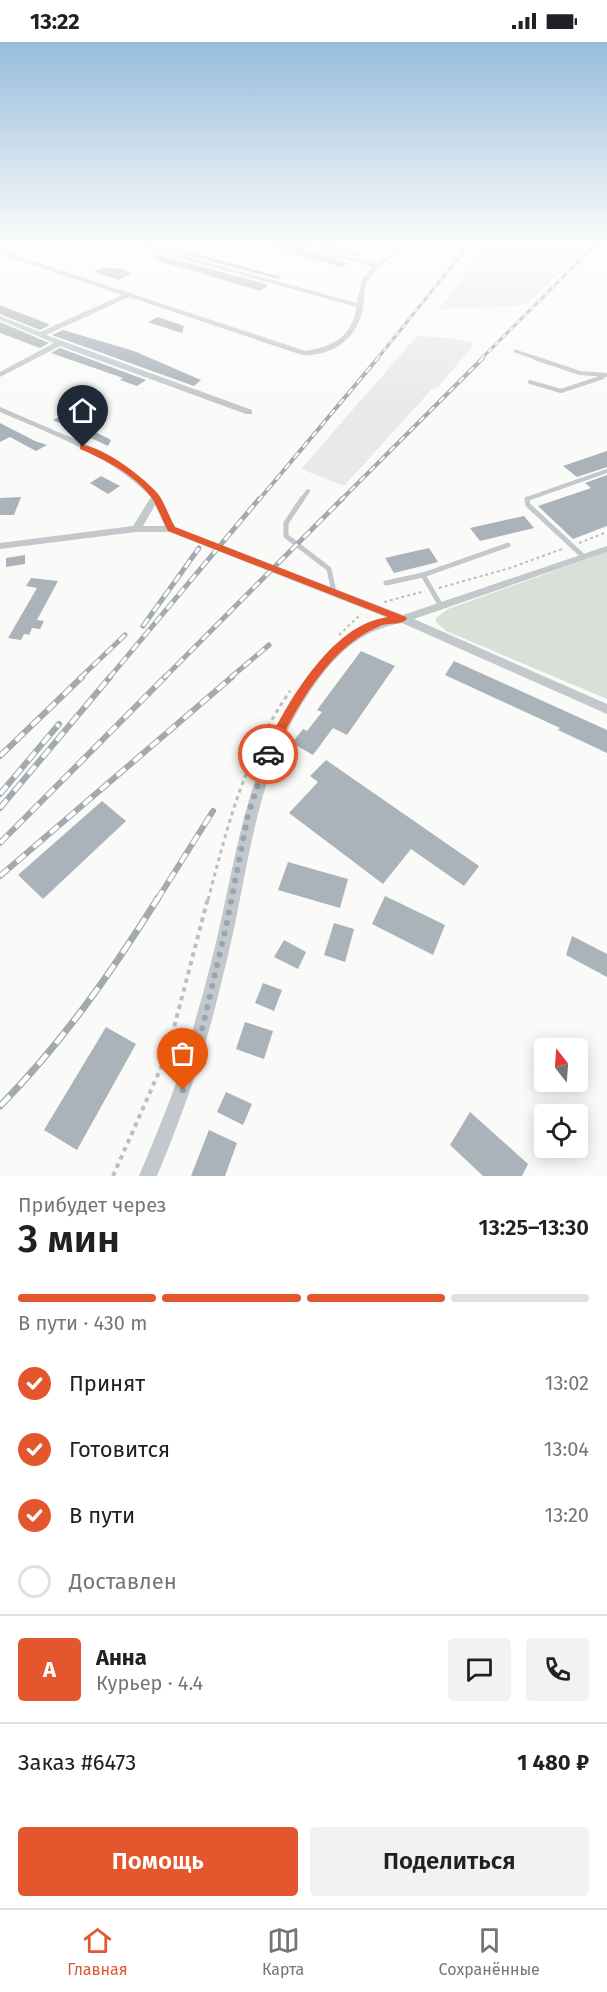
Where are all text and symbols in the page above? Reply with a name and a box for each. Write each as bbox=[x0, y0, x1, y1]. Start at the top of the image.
text: 13:22 bbox=[30, 8, 80, 35]
pin bbox=[57, 385, 108, 447]
icon: home bbox=[66, 394, 99, 427]
courier bbox=[238, 724, 298, 784]
icon: car bbox=[252, 738, 285, 771]
pin bbox=[157, 1028, 208, 1090]
icon: bag bbox=[166, 1037, 199, 1070]
north arrow bbox=[534, 1038, 588, 1092]
map controls bbox=[534, 1038, 588, 1158]
button: locate bbox=[534, 1104, 588, 1158]
text: Прибудет через bbox=[18, 1193, 167, 1217]
text: 13:25–13:30 bbox=[479, 1214, 589, 1241]
text: 3 мин bbox=[18, 1216, 120, 1262]
text: В пути · 430 m bbox=[18, 1311, 147, 1335]
icon: check bbox=[18, 1367, 51, 1400]
text: Принят bbox=[69, 1370, 145, 1397]
text: 13:02 bbox=[545, 1371, 589, 1395]
icon: check bbox=[18, 1433, 51, 1466]
text: Готовится bbox=[69, 1436, 170, 1463]
text: 13:04 bbox=[544, 1437, 589, 1461]
icon: check bbox=[18, 1499, 51, 1532]
text: В пути bbox=[69, 1502, 135, 1529]
text: 13:20 bbox=[545, 1503, 589, 1527]
text: Доставлен bbox=[69, 1568, 177, 1595]
button: chat bbox=[448, 1638, 511, 1701]
button: phone bbox=[526, 1638, 589, 1701]
text: Анна bbox=[96, 1644, 147, 1671]
text: А bbox=[43, 1656, 56, 1683]
text: Курьер · 4.4 bbox=[96, 1671, 203, 1695]
text: Заказ #6473 bbox=[18, 1749, 136, 1776]
text: 1 480 ₽ bbox=[517, 1749, 589, 1776]
button: Помощь bbox=[18, 1827, 298, 1896]
button: Поделиться bbox=[310, 1827, 589, 1896]
tab: Главная bbox=[67, 1924, 128, 1979]
tab: Карта bbox=[262, 1924, 304, 1979]
tab: Сохранённые bbox=[439, 1924, 540, 1979]

